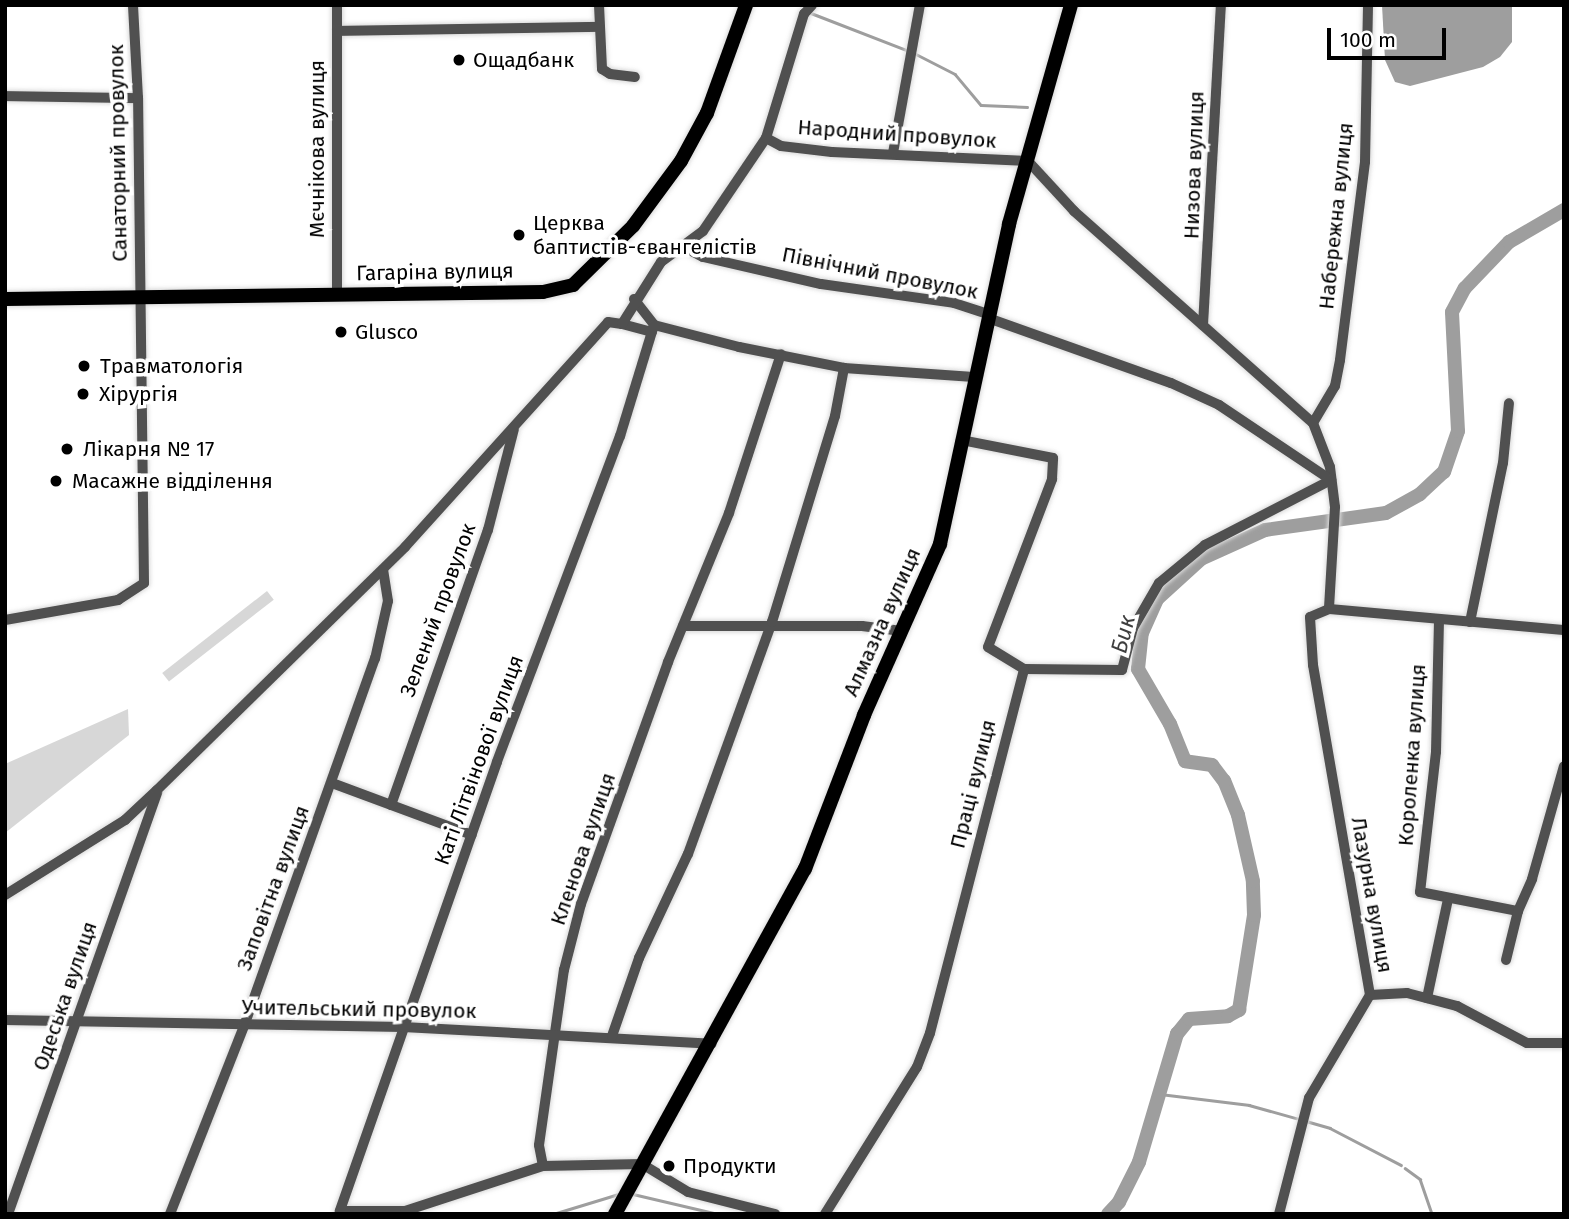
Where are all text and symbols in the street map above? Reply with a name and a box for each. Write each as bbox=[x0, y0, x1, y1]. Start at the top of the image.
scale bar bbox=[1331, 14, 1450, 58]
text: 100 m bbox=[1340, 27, 1396, 53]
street label: Санаторний провулок bbox=[104, 44, 132, 262]
place label: Ощадбанк bbox=[473, 47, 574, 73]
marker: Ощадбанк bbox=[451, 52, 467, 68]
street label: Мєчнікова вулиця bbox=[304, 60, 330, 238]
street label: Низова вулиця bbox=[1179, 90, 1209, 240]
street label: Народний провулок bbox=[797, 114, 997, 154]
street label: Набережна вулиця bbox=[1314, 121, 1358, 311]
place label: Церква баптистів-євангелістів bbox=[533, 210, 757, 260]
marker: Церква баптистів-євангелістів bbox=[511, 227, 527, 243]
street label: Північний провулок bbox=[780, 242, 980, 304]
street label: Гагаріна вулиця bbox=[356, 258, 514, 286]
place label: Glusco bbox=[355, 319, 418, 345]
marker: Glusco bbox=[333, 324, 349, 340]
place label: Травматологія bbox=[100, 353, 243, 379]
marker: Травматологія bbox=[74, 356, 94, 376]
place label: Хірургія bbox=[99, 381, 178, 407]
marker: Хірургія bbox=[73, 384, 93, 404]
place label: Лікарня № 17 bbox=[83, 436, 214, 462]
marker: Лікарня № 17 bbox=[57, 439, 77, 459]
place label: Масажне відділення bbox=[72, 468, 273, 494]
marker: Масажне відділення bbox=[46, 471, 66, 491]
street label: Зелений провулок bbox=[395, 520, 481, 700]
street label: Алмазна вулиця bbox=[838, 544, 926, 700]
water label: Бик bbox=[1105, 612, 1141, 656]
street label: Каті Літвінової вулиця bbox=[429, 652, 529, 868]
street label: Короленка вулиця bbox=[1393, 663, 1431, 847]
street label: Праці вулиця bbox=[945, 717, 1001, 851]
street label: Кленова вулиця bbox=[545, 770, 621, 928]
street label: Заповітна вулиця bbox=[231, 802, 315, 974]
street label: Лазурна вулиця bbox=[1346, 815, 1398, 975]
street label: Одеська вулиця bbox=[28, 918, 102, 1074]
street label: Учительський провулок bbox=[242, 994, 476, 1024]
place label: Продукти bbox=[683, 1153, 777, 1179]
marker: Продукти bbox=[661, 1158, 677, 1174]

